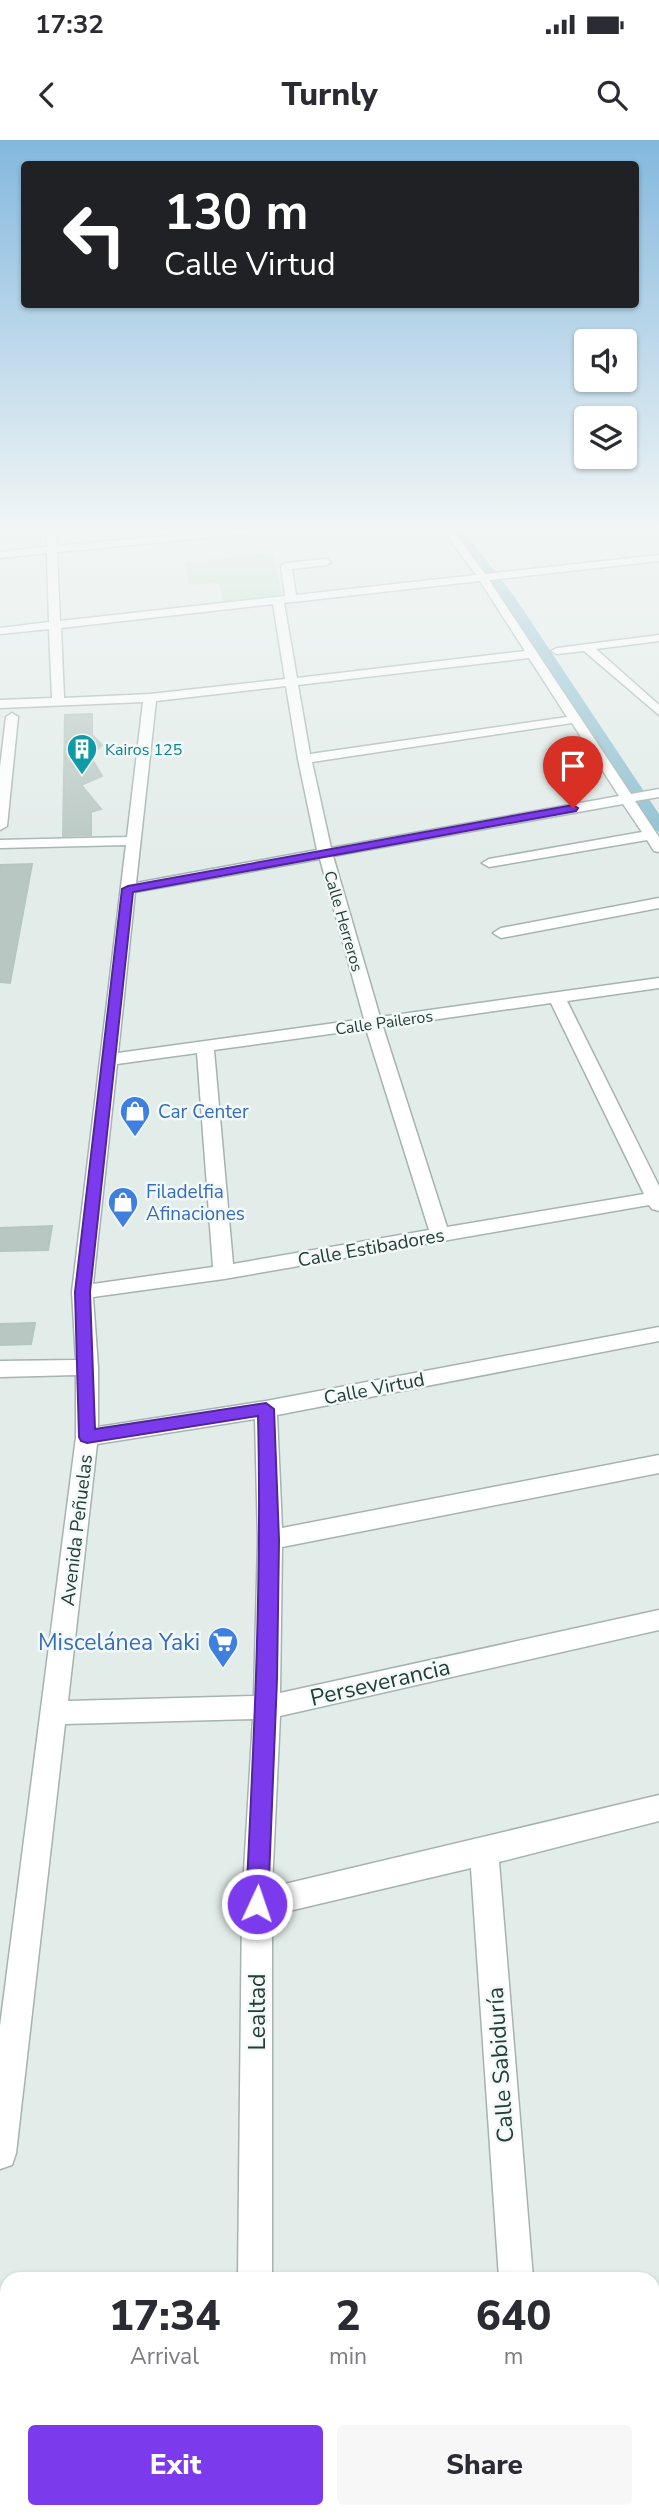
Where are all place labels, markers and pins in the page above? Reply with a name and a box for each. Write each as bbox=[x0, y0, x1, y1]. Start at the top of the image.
building icon: Kairos 125 bbox=[65, 732, 99, 776]
pin bbox=[543, 736, 603, 808]
place label: Kairos 125 bbox=[105, 739, 182, 761]
shop icon: Car Center bbox=[118, 1094, 152, 1138]
place label: Car Center bbox=[158, 1099, 249, 1125]
place label: Filadelfia Afinaciones bbox=[146, 1179, 245, 1227]
shop icon: Filadelfia Afinaciones bbox=[106, 1185, 140, 1229]
supermarket icon: Miscelánea Yaki bbox=[206, 1625, 240, 1669]
place label: Miscelánea Yaki bbox=[38, 1627, 200, 1658]

